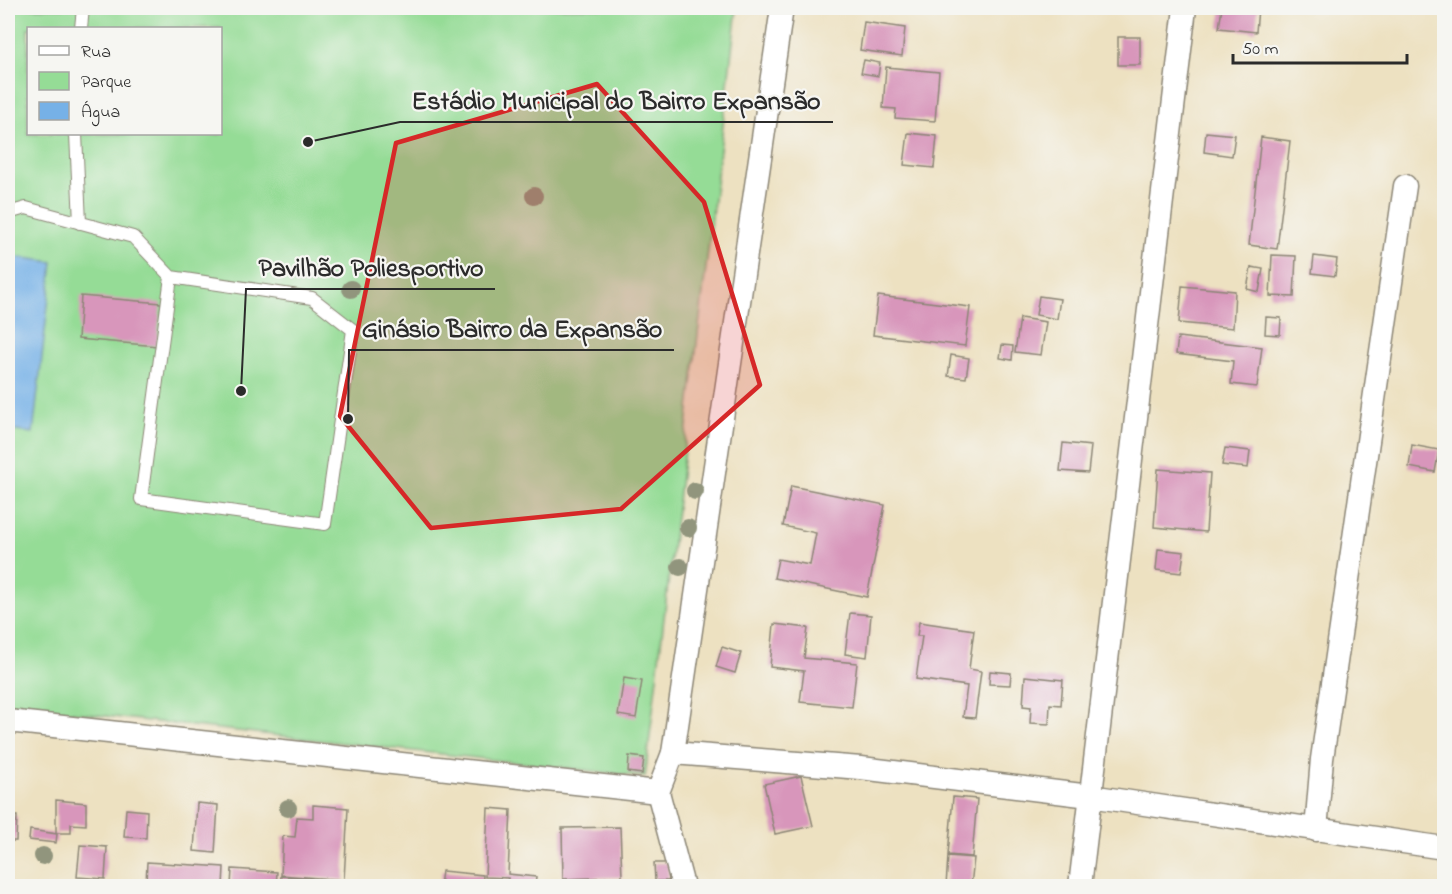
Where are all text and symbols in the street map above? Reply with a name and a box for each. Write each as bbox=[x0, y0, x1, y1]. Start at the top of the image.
legend bbox=[27, 27, 222, 135]
scale bar bbox=[1233, 27, 1407, 65]
text: 50 m bbox=[1242, 37, 1279, 63]
text: Rua bbox=[81, 40, 111, 66]
text: Parque bbox=[81, 70, 132, 96]
callout: Estádio Municipal do Bairro Expansão bbox=[400, 78, 833, 122]
text: Estádio Municipal do Bairro Expansão bbox=[412, 84, 820, 122]
text: Água bbox=[81, 100, 120, 127]
callout: Pavilhão Poliesportivo bbox=[246, 245, 495, 289]
text: Pavilhão Poliesportivo bbox=[258, 251, 484, 289]
callout: Ginásio Bairro da Expansão bbox=[349, 306, 674, 350]
text: Ginásio Bairro da Expansão bbox=[362, 312, 662, 350]

